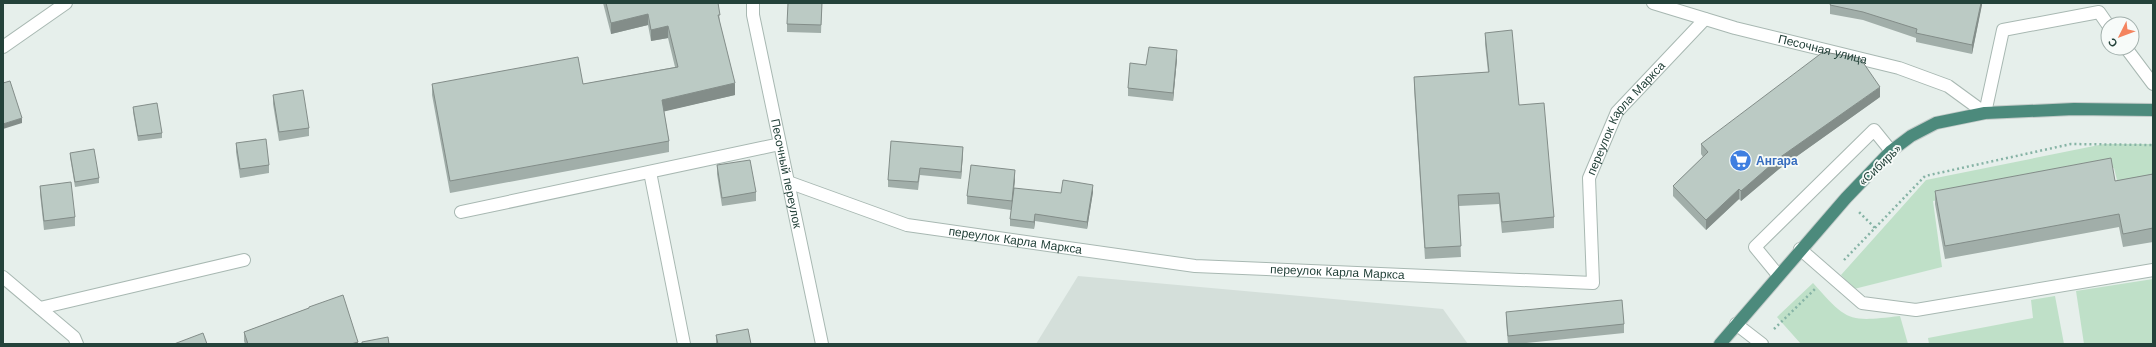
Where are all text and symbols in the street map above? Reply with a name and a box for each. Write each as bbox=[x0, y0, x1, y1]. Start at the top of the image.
north arrow bbox=[2100, 16, 2140, 56]
street label: Песочная улица bbox=[1777, 32, 1869, 67]
text: С bbox=[2105, 35, 2120, 50]
street label: переулок Карла Маркса bbox=[1584, 58, 1668, 177]
street label: Песочный переулок bbox=[768, 118, 805, 230]
street label: «Сибирь» bbox=[1856, 141, 1904, 189]
supermarket icon: Ангара bbox=[1727, 148, 1753, 174]
place label: Ангара bbox=[1756, 154, 1798, 168]
street label: переулок Карла Маркса bbox=[948, 224, 1083, 257]
street label: переулок Карла Маркса bbox=[1270, 262, 1405, 282]

